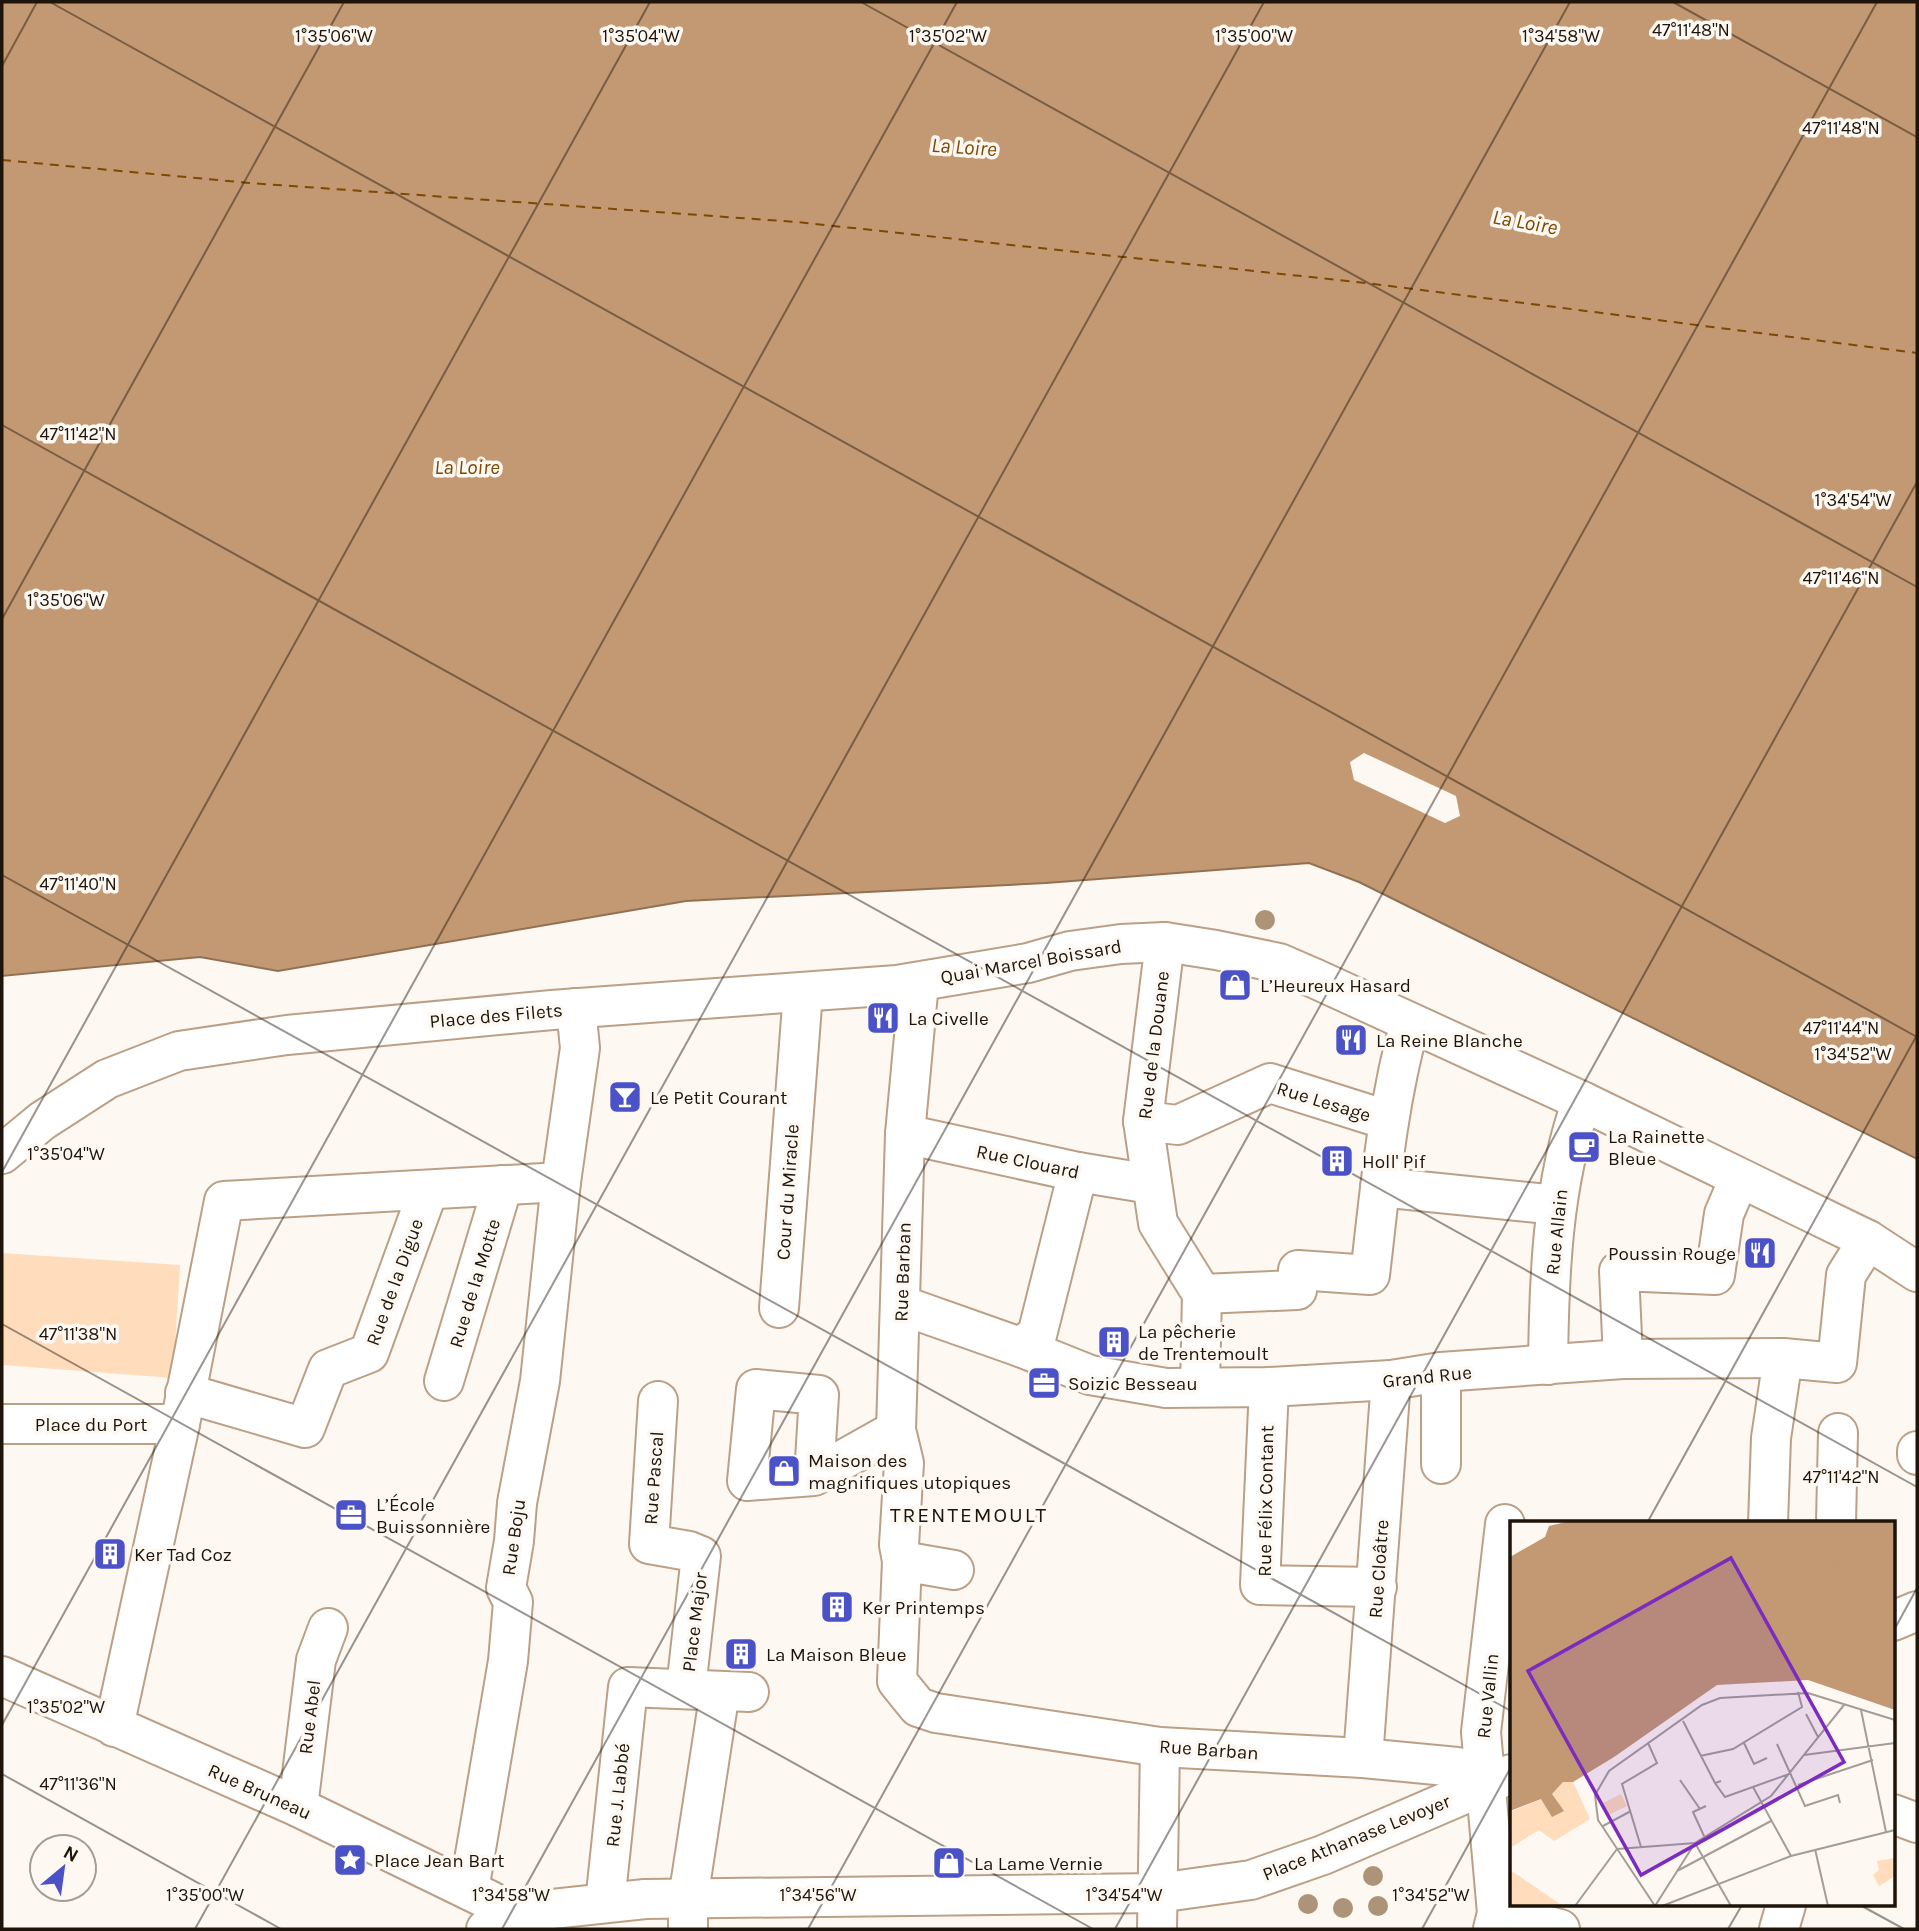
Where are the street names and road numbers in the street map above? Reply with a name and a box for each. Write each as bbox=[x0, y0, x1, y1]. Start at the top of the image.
street label: Quai Marcel Boissard bbox=[939, 935, 1124, 989]
street label: Rue de la Douane bbox=[1134, 970, 1174, 1121]
street label: Place des Filets bbox=[429, 999, 564, 1033]
street label: Rue Lesage bbox=[1274, 1077, 1373, 1127]
street label: Cour du Miracle bbox=[772, 1123, 804, 1261]
street label: Rue Clouard bbox=[974, 1140, 1081, 1184]
street label: Rue Allain bbox=[1542, 1188, 1572, 1276]
street label: Rue de la Digue bbox=[362, 1216, 428, 1349]
street label: Rue de la Motte bbox=[445, 1216, 505, 1350]
street label: Rue Barban bbox=[890, 1222, 916, 1322]
street label: Grand Rue bbox=[1381, 1361, 1473, 1393]
street label: Place du Port bbox=[35, 1414, 147, 1436]
street label: Rue Félix Contant bbox=[1254, 1425, 1278, 1577]
street label: Rue Pascal bbox=[640, 1430, 668, 1526]
street label: Rue Boju bbox=[498, 1497, 530, 1577]
street label: Rue Cloâtre bbox=[1365, 1519, 1393, 1619]
street label: Place Major bbox=[678, 1571, 712, 1673]
street label: Rue Vallin bbox=[1473, 1652, 1503, 1740]
street label: Rue Abel bbox=[295, 1679, 325, 1756]
street label: Rue Barban bbox=[1158, 1736, 1259, 1764]
street label: Rue J. Labbé bbox=[602, 1742, 634, 1848]
street label: Rue Bruneau bbox=[205, 1759, 315, 1824]
street label: Place Athanase Levoyer bbox=[1259, 1790, 1454, 1886]

